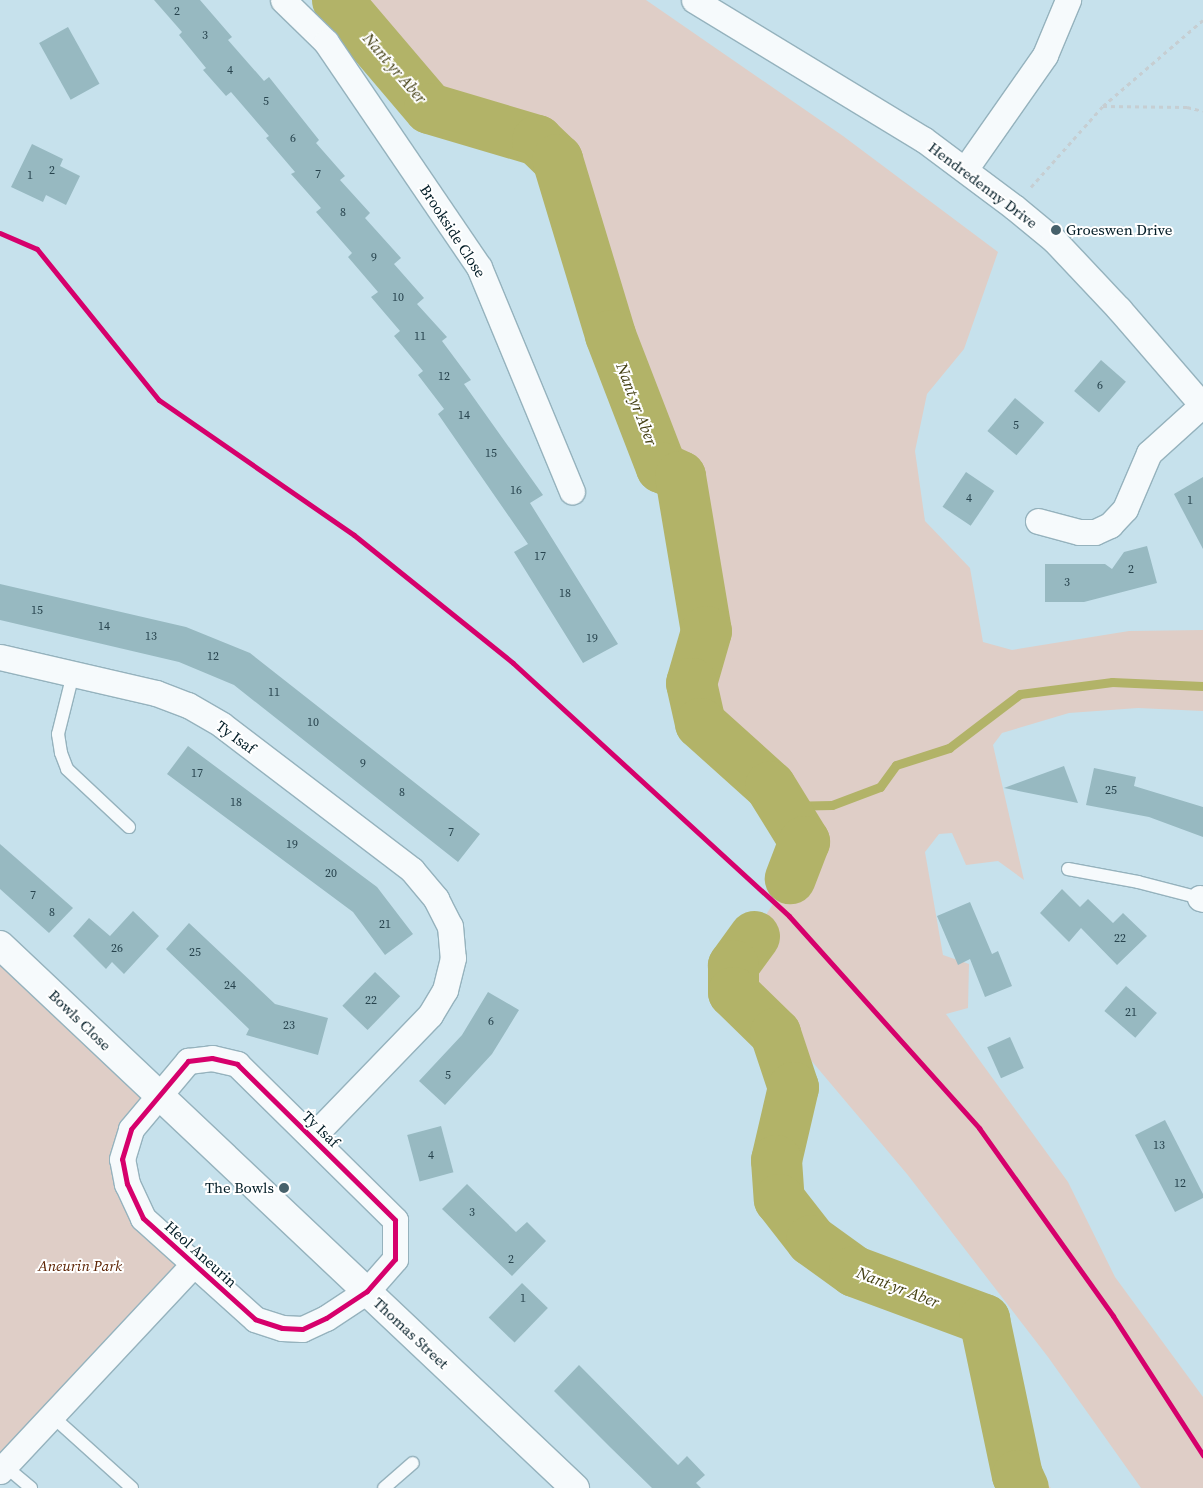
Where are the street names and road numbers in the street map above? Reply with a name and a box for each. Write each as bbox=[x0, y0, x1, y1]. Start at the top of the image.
street label: Hendredenny Drive bbox=[925, 138, 1041, 232]
street label: Brookside Close bbox=[416, 181, 490, 281]
street label: Ty Isaf bbox=[213, 717, 259, 757]
street label: Bowls Close bbox=[45, 986, 115, 1054]
street label: Ty Isaf bbox=[299, 1107, 343, 1151]
street label: Heol Aneurin bbox=[161, 1217, 241, 1291]
street label: Thomas Street bbox=[370, 1294, 452, 1372]

